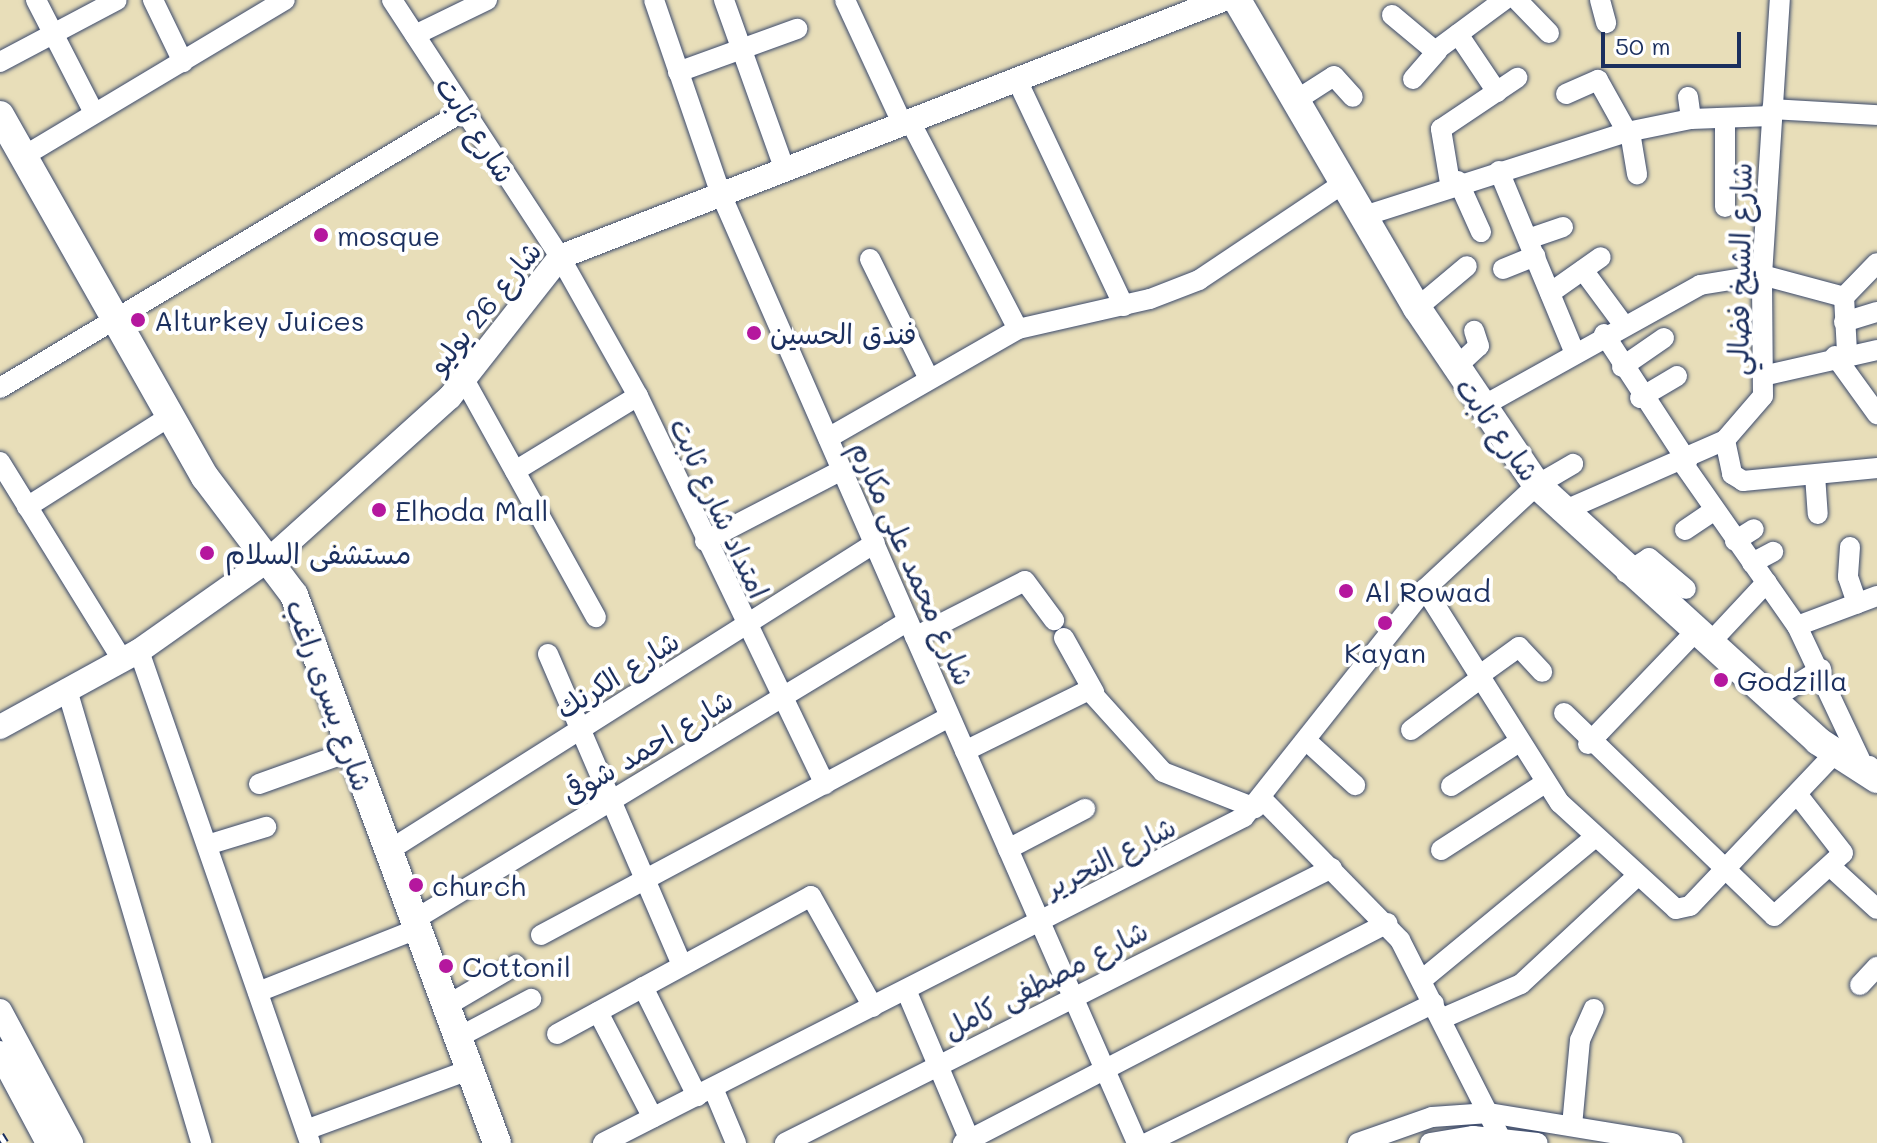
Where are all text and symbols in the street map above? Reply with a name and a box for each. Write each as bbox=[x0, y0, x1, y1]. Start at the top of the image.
scale bar bbox=[1605, 16, 1745, 66]
text: 50 m bbox=[1615, 30, 1671, 61]
street label: شارع ثابت bbox=[429, 70, 523, 188]
street label: شارع الشيخ فضالي bbox=[1720, 162, 1758, 376]
place label: mosque bbox=[337, 218, 440, 252]
marker: mosque bbox=[312, 226, 330, 244]
street label: شارع 26 يوليو bbox=[420, 234, 548, 380]
place label: Alturkey Juices bbox=[154, 303, 365, 337]
marker: Alturkey Juices bbox=[129, 311, 147, 329]
place label: فندق الحسين bbox=[770, 316, 917, 350]
marker: فندق الحسين bbox=[745, 324, 763, 342]
street label: شارع ثابت bbox=[1449, 371, 1547, 487]
street label: امتداد شارع ثابت bbox=[664, 412, 776, 604]
street label: شارع محمد على مكارم bbox=[844, 436, 982, 690]
place label: Elhoda Mall bbox=[395, 493, 548, 527]
marker: Elhoda Mall bbox=[370, 501, 388, 519]
place label: مستشفى السلام bbox=[225, 536, 411, 570]
marker: مستشفى السلام bbox=[196, 542, 218, 564]
place label: Al Rowad bbox=[1364, 574, 1491, 608]
marker: Al Rowad bbox=[1335, 580, 1357, 602]
street label: شارع يسرى راغب bbox=[280, 595, 380, 795]
marker: Kayan bbox=[1376, 614, 1394, 632]
street label: شارع الكرنك bbox=[549, 623, 685, 725]
place label: Kayan bbox=[1344, 635, 1426, 669]
place label: Godzilla bbox=[1737, 663, 1848, 697]
marker: Godzilla bbox=[1712, 671, 1730, 689]
street label: شارع احمد شوقى bbox=[556, 682, 738, 810]
street label: شارع التحرير bbox=[1039, 809, 1181, 903]
place label: church bbox=[432, 868, 526, 902]
marker: church bbox=[407, 876, 425, 894]
street label: شارع مصطفى كامل bbox=[937, 913, 1153, 1045]
place label: Cottonil bbox=[462, 949, 571, 983]
marker: Cottonil bbox=[437, 957, 455, 975]

